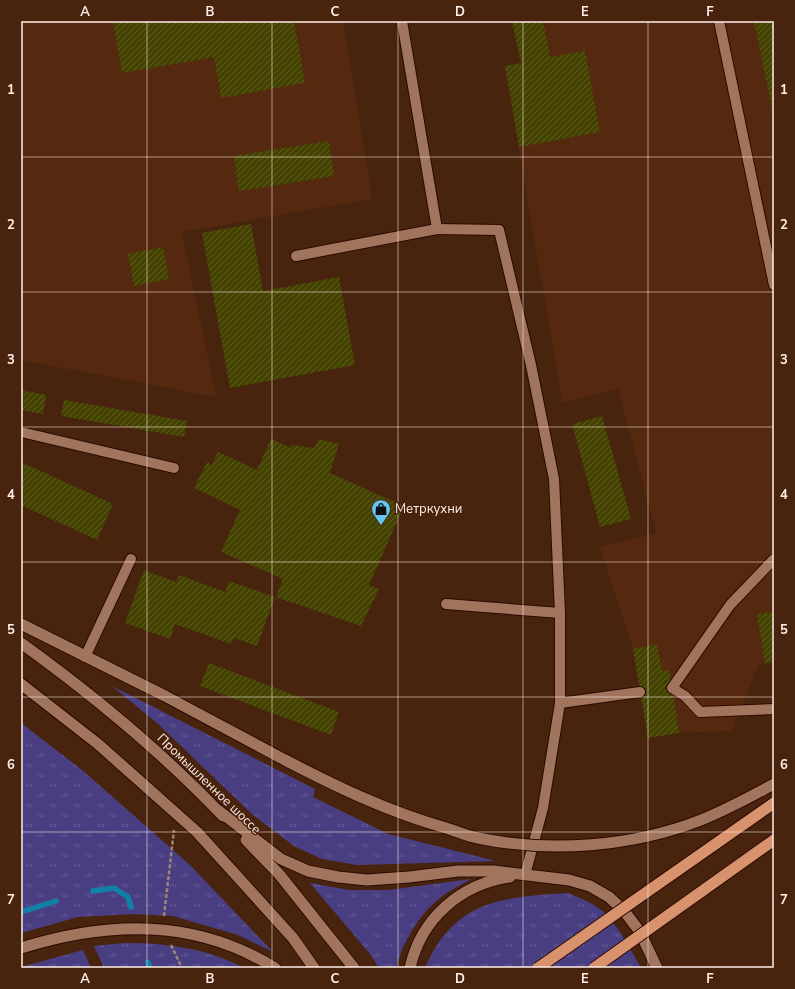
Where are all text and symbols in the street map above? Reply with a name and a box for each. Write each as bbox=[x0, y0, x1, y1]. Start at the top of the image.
text: A bbox=[80, 3, 90, 21]
text: B bbox=[206, 3, 215, 21]
text: C bbox=[331, 3, 340, 21]
text: D bbox=[455, 3, 465, 21]
text: E bbox=[581, 3, 589, 21]
text: F bbox=[706, 3, 714, 21]
text: 1 bbox=[7, 81, 15, 99]
text: 1 bbox=[780, 81, 788, 99]
text: 2 bbox=[7, 216, 15, 234]
text: 2 bbox=[780, 216, 788, 234]
text: 3 bbox=[7, 351, 15, 369]
text: 3 bbox=[780, 351, 788, 369]
text: 4 bbox=[7, 486, 15, 504]
text: 4 bbox=[780, 486, 788, 504]
shop icon: Метркухни bbox=[370, 498, 392, 526]
place label: Метркухни bbox=[395, 500, 462, 518]
text: 5 bbox=[7, 621, 15, 639]
text: 5 bbox=[780, 621, 788, 639]
street label: Промышленное шоссе bbox=[153, 730, 265, 838]
text: 6 bbox=[7, 756, 15, 774]
text: 6 bbox=[780, 756, 788, 774]
text: 7 bbox=[7, 891, 15, 909]
text: 7 bbox=[780, 891, 788, 909]
text: A bbox=[80, 970, 90, 988]
text: B bbox=[206, 970, 215, 988]
text: C bbox=[331, 970, 340, 988]
text: D bbox=[455, 970, 465, 988]
text: E bbox=[581, 970, 589, 988]
text: F bbox=[706, 970, 714, 988]

